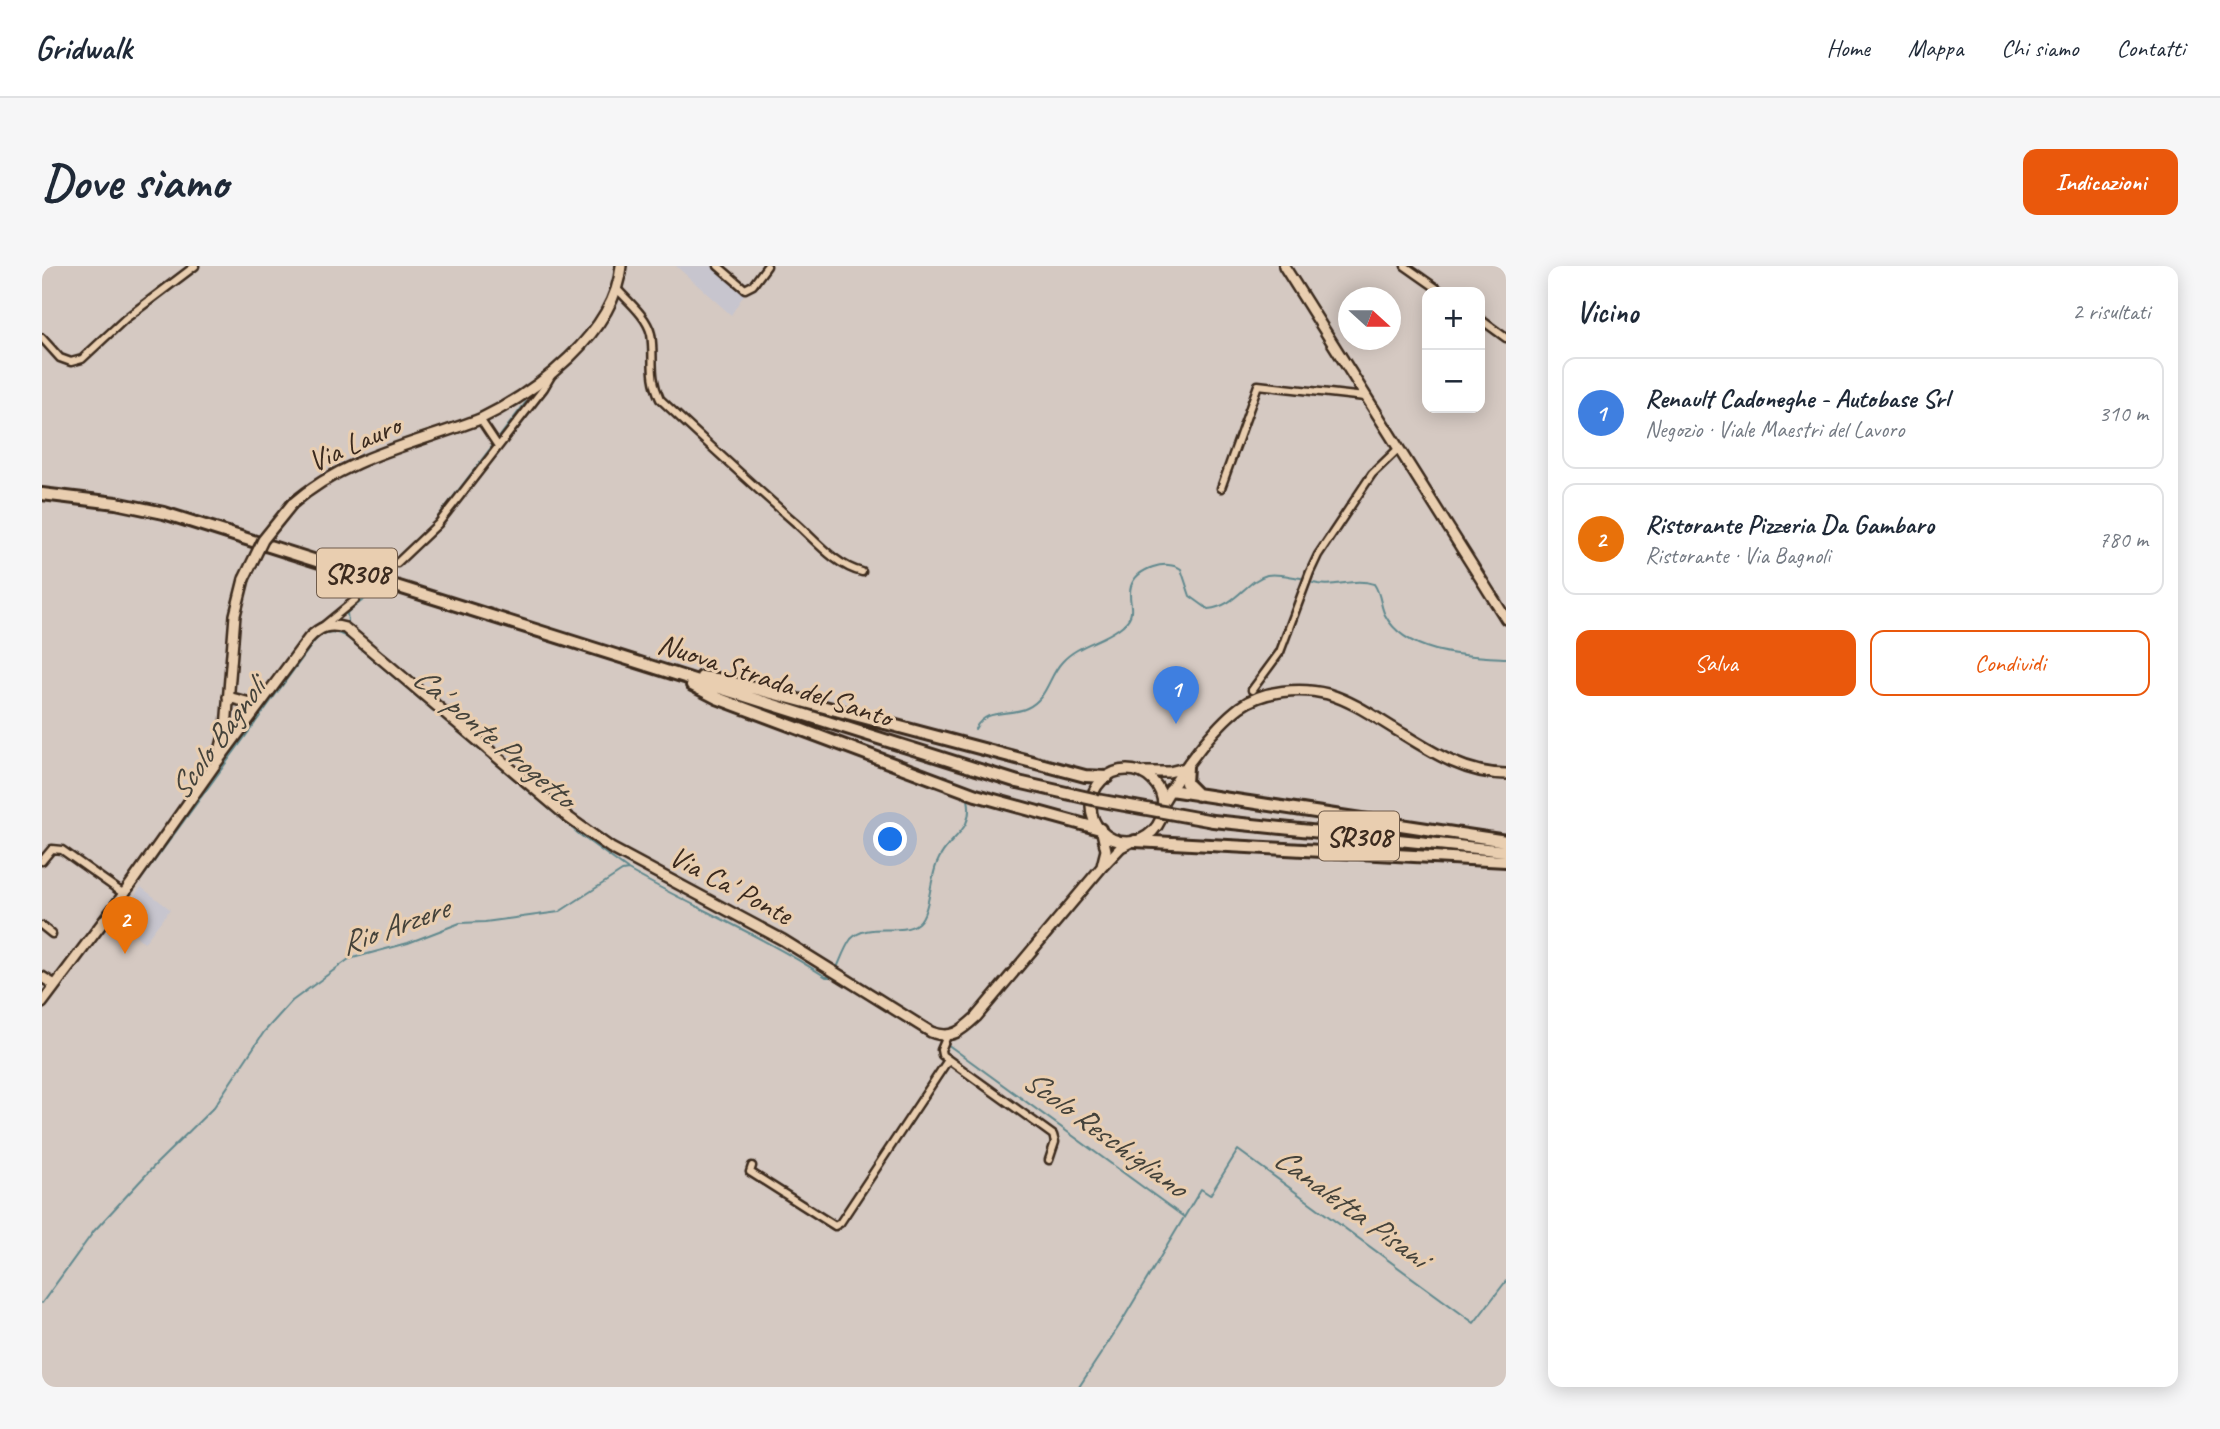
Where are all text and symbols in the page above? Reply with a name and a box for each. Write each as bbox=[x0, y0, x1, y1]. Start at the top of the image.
text: Gridwalk bbox=[35, 27, 132, 69]
text: Home bbox=[1826, 33, 1870, 63]
text: Mappa bbox=[1908, 33, 1963, 63]
text: Chi siamo bbox=[2001, 33, 2078, 63]
text: Contatti bbox=[2116, 33, 2185, 63]
button: Indicazioni bbox=[2023, 149, 2178, 215]
text: Dove siamo bbox=[42, 151, 228, 213]
north arrow bbox=[1338, 287, 1401, 350]
map controls bbox=[1422, 287, 1485, 413]
button: + bbox=[1422, 287, 1485, 350]
text: Vicino bbox=[1576, 293, 1638, 331]
text: 2 risultati bbox=[2072, 297, 2150, 326]
button: − bbox=[1422, 350, 1485, 413]
text: Renault Cadoneghe - Autobase Srl bbox=[1645, 382, 1949, 415]
text: 1 bbox=[1596, 399, 1606, 428]
text: 310 m bbox=[2099, 399, 2148, 428]
street label: Via Lauro bbox=[302, 404, 409, 480]
text: Negozio · Viale Maestri del Lavoro bbox=[1645, 415, 1904, 444]
text: Ristorante Pizzeria Da Gambaro bbox=[1645, 508, 1934, 541]
text: 2 bbox=[1596, 525, 1606, 554]
text: 780 m bbox=[2099, 525, 2148, 554]
text: Ristorante · Via Bagnoli bbox=[1645, 541, 1830, 570]
road number: SR308 bbox=[317, 548, 397, 598]
street label: Nuova Strada del Santo bbox=[653, 624, 900, 737]
button: Salva bbox=[1576, 630, 1856, 696]
button: Condividi bbox=[1870, 630, 2150, 696]
water label: Ca' ponte Progetto bbox=[405, 657, 588, 820]
water label: Scolo Bagnoli bbox=[159, 664, 279, 808]
pin: 1 bbox=[1153, 666, 1199, 724]
road number: SR308 bbox=[1319, 812, 1399, 860]
your location bbox=[873, 822, 907, 856]
street label: Via Ca' Ponte bbox=[663, 837, 801, 934]
water label: Rio Arzere bbox=[334, 886, 458, 964]
pin: 2 bbox=[102, 896, 148, 954]
water label: Scolo Reschigliano bbox=[1015, 1060, 1199, 1209]
water label: Canaletta Pisani bbox=[1266, 1137, 1442, 1281]

